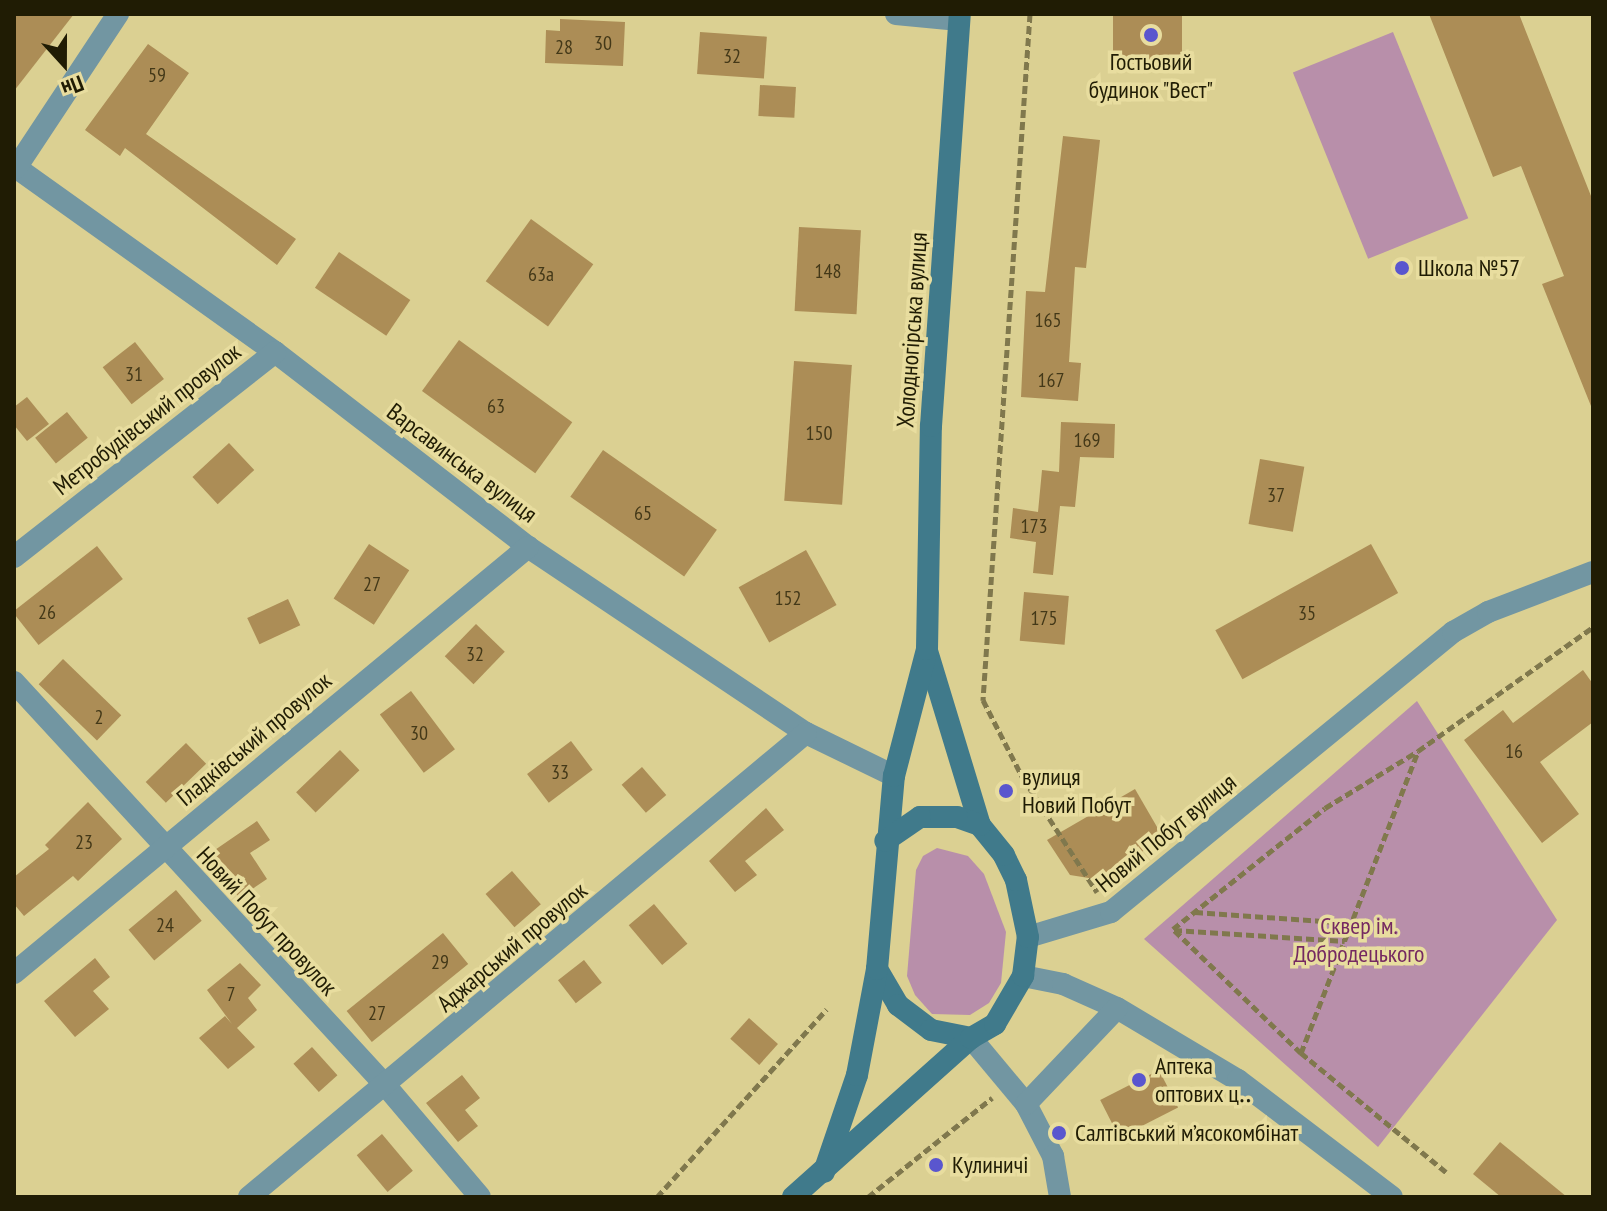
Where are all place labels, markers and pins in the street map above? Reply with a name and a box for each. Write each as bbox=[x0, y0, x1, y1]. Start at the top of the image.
marker: Гостьовий будинок "Вест" bbox=[1142, 26, 1160, 44]
place label: Гостьовий будинок "Вест" bbox=[1088, 48, 1214, 104]
place label: Школа №57 bbox=[1418, 254, 1520, 282]
marker: Школа №57 bbox=[1393, 259, 1411, 277]
place label: вулиця Новий Побут bbox=[1022, 763, 1131, 819]
marker: вулиця Новий Побут bbox=[997, 782, 1015, 800]
place label: Аптека оптових ц‥ bbox=[1155, 1052, 1252, 1108]
marker: Аптека оптових ц‥ bbox=[1130, 1071, 1148, 1089]
place label: Салтівський м’ясокомбінат bbox=[1075, 1119, 1298, 1147]
marker: Салтівський м’ясокомбінат bbox=[1050, 1124, 1068, 1142]
place label: Кулиничі bbox=[952, 1151, 1028, 1179]
marker: Кулиничі bbox=[927, 1156, 945, 1174]

